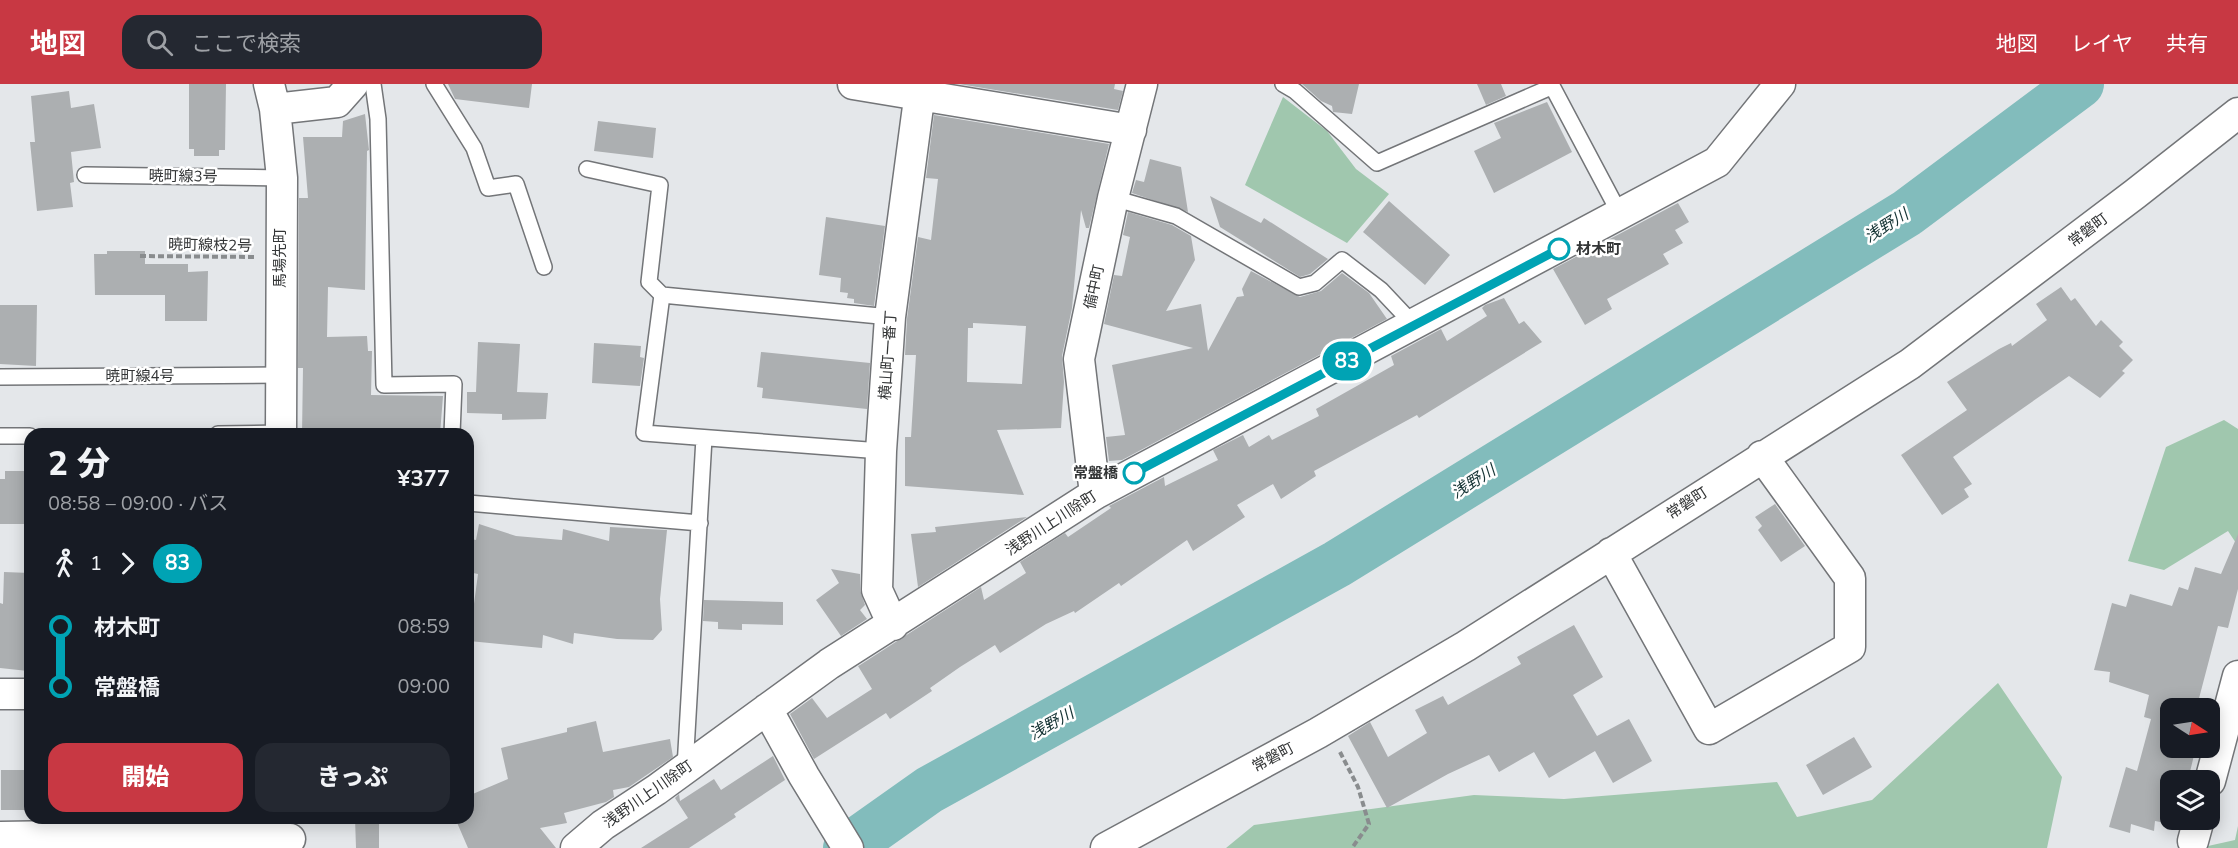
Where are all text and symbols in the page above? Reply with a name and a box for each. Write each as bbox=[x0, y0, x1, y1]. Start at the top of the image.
search box bbox=[122, 15, 542, 69]
text: 地図 bbox=[30, 25, 86, 63]
icon: search bbox=[143, 26, 176, 59]
text: ここで検索 bbox=[191, 29, 301, 59]
text: 地図 bbox=[1996, 30, 2038, 58]
text: レイヤ bbox=[2071, 30, 2133, 58]
text: 共有 bbox=[2166, 30, 2208, 58]
street label: 暁町線3号 bbox=[148, 165, 218, 187]
water label: 浅野川 bbox=[1860, 203, 1914, 248]
street label: 常磐町 bbox=[2064, 208, 2112, 252]
street label: 馬場先町 bbox=[270, 228, 290, 288]
street label: 暁町線枝2号 bbox=[168, 234, 252, 256]
marker: 材木町 bbox=[1548, 238, 1570, 260]
place label: 材木町 bbox=[1576, 239, 1621, 259]
street label: 備中町 bbox=[1080, 263, 1108, 311]
street label: 横山町一番丁 bbox=[875, 309, 901, 401]
line badge: 83 bbox=[1320, 342, 1374, 380]
text: 83 bbox=[1334, 347, 1360, 375]
street label: 暁町線4号 bbox=[105, 366, 175, 386]
text: 2 分 bbox=[48, 442, 110, 487]
water label: 浅野川 bbox=[1447, 459, 1501, 504]
marker: 常盤橋 bbox=[1123, 462, 1145, 484]
place label: 常盤橋 bbox=[1073, 463, 1119, 483]
text: ¥377 bbox=[397, 464, 450, 494]
street label: 常磐町 bbox=[1663, 482, 1711, 524]
street label: 浅野川上川除町 bbox=[1002, 486, 1100, 560]
text: 08:58 – 09:00 · バス bbox=[48, 490, 228, 517]
icon: walk bbox=[48, 547, 81, 580]
icon: forward bbox=[111, 547, 144, 580]
text: 83 bbox=[165, 549, 190, 577]
text: 1 bbox=[90, 550, 102, 577]
text: 材木町 bbox=[94, 613, 160, 643]
text: 08:59 bbox=[397, 613, 450, 640]
text: 常盤橋 bbox=[94, 673, 160, 703]
text: 09:00 bbox=[397, 673, 450, 700]
north arrow bbox=[2160, 698, 2220, 758]
map controls bbox=[2160, 698, 2220, 830]
water label: 浅野川 bbox=[1025, 702, 1080, 745]
street label: 常磐町 bbox=[1248, 738, 1298, 776]
button: 開始 bbox=[48, 743, 243, 812]
button: きっぷ bbox=[255, 743, 450, 812]
street label: 浅野川上川除町 bbox=[599, 756, 697, 832]
button: layers bbox=[2160, 770, 2220, 830]

